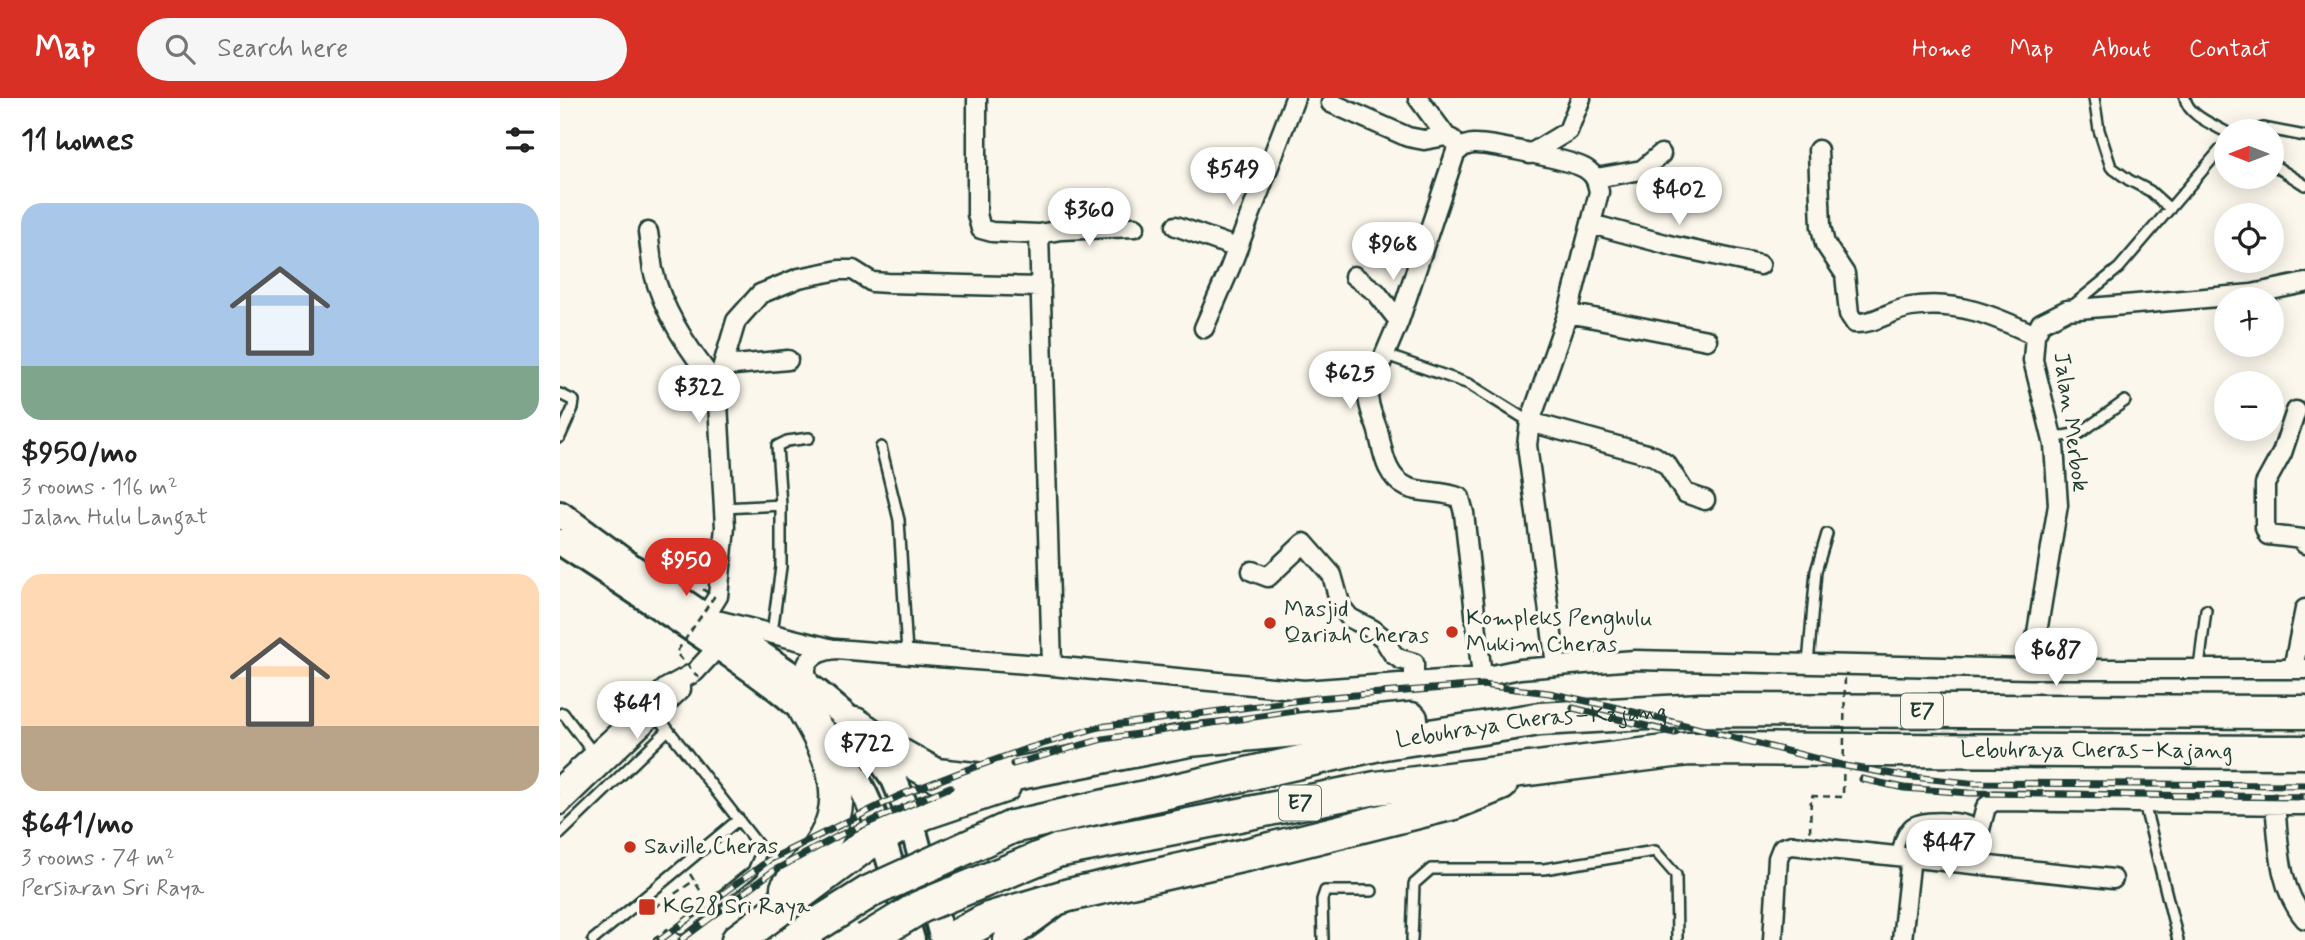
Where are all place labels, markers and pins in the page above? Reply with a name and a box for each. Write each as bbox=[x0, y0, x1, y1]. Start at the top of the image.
pin: $549 bbox=[1192, 148, 1274, 207]
pin: $402 bbox=[1638, 167, 1720, 227]
pin: $360 bbox=[1048, 188, 1130, 248]
pin: $968 bbox=[1352, 222, 1434, 282]
pin: $625 bbox=[1309, 352, 1391, 411]
pin: $322 bbox=[658, 366, 740, 425]
pin: $950 bbox=[645, 538, 727, 598]
place label: Masjid Qariah Cheras bbox=[1284, 595, 1429, 651]
place label: Kompleks Penghulu Mukim Cheras bbox=[1466, 604, 1653, 660]
marker: Masjid Qariah Cheras bbox=[1262, 615, 1278, 631]
marker: Kompleks Penghulu Mukim Cheras bbox=[1444, 624, 1460, 640]
pin: $687 bbox=[2015, 628, 2097, 688]
pin: $641 bbox=[596, 682, 678, 741]
pin: $722 bbox=[826, 722, 908, 781]
pin: $447 bbox=[1908, 820, 1990, 880]
place label: Saville Cheras bbox=[644, 832, 778, 862]
marker: Saville Cheras bbox=[622, 839, 638, 855]
place label: KG28 Sri Raya bbox=[663, 892, 810, 922]
marker: KG28 Sri Raya bbox=[637, 897, 657, 917]

